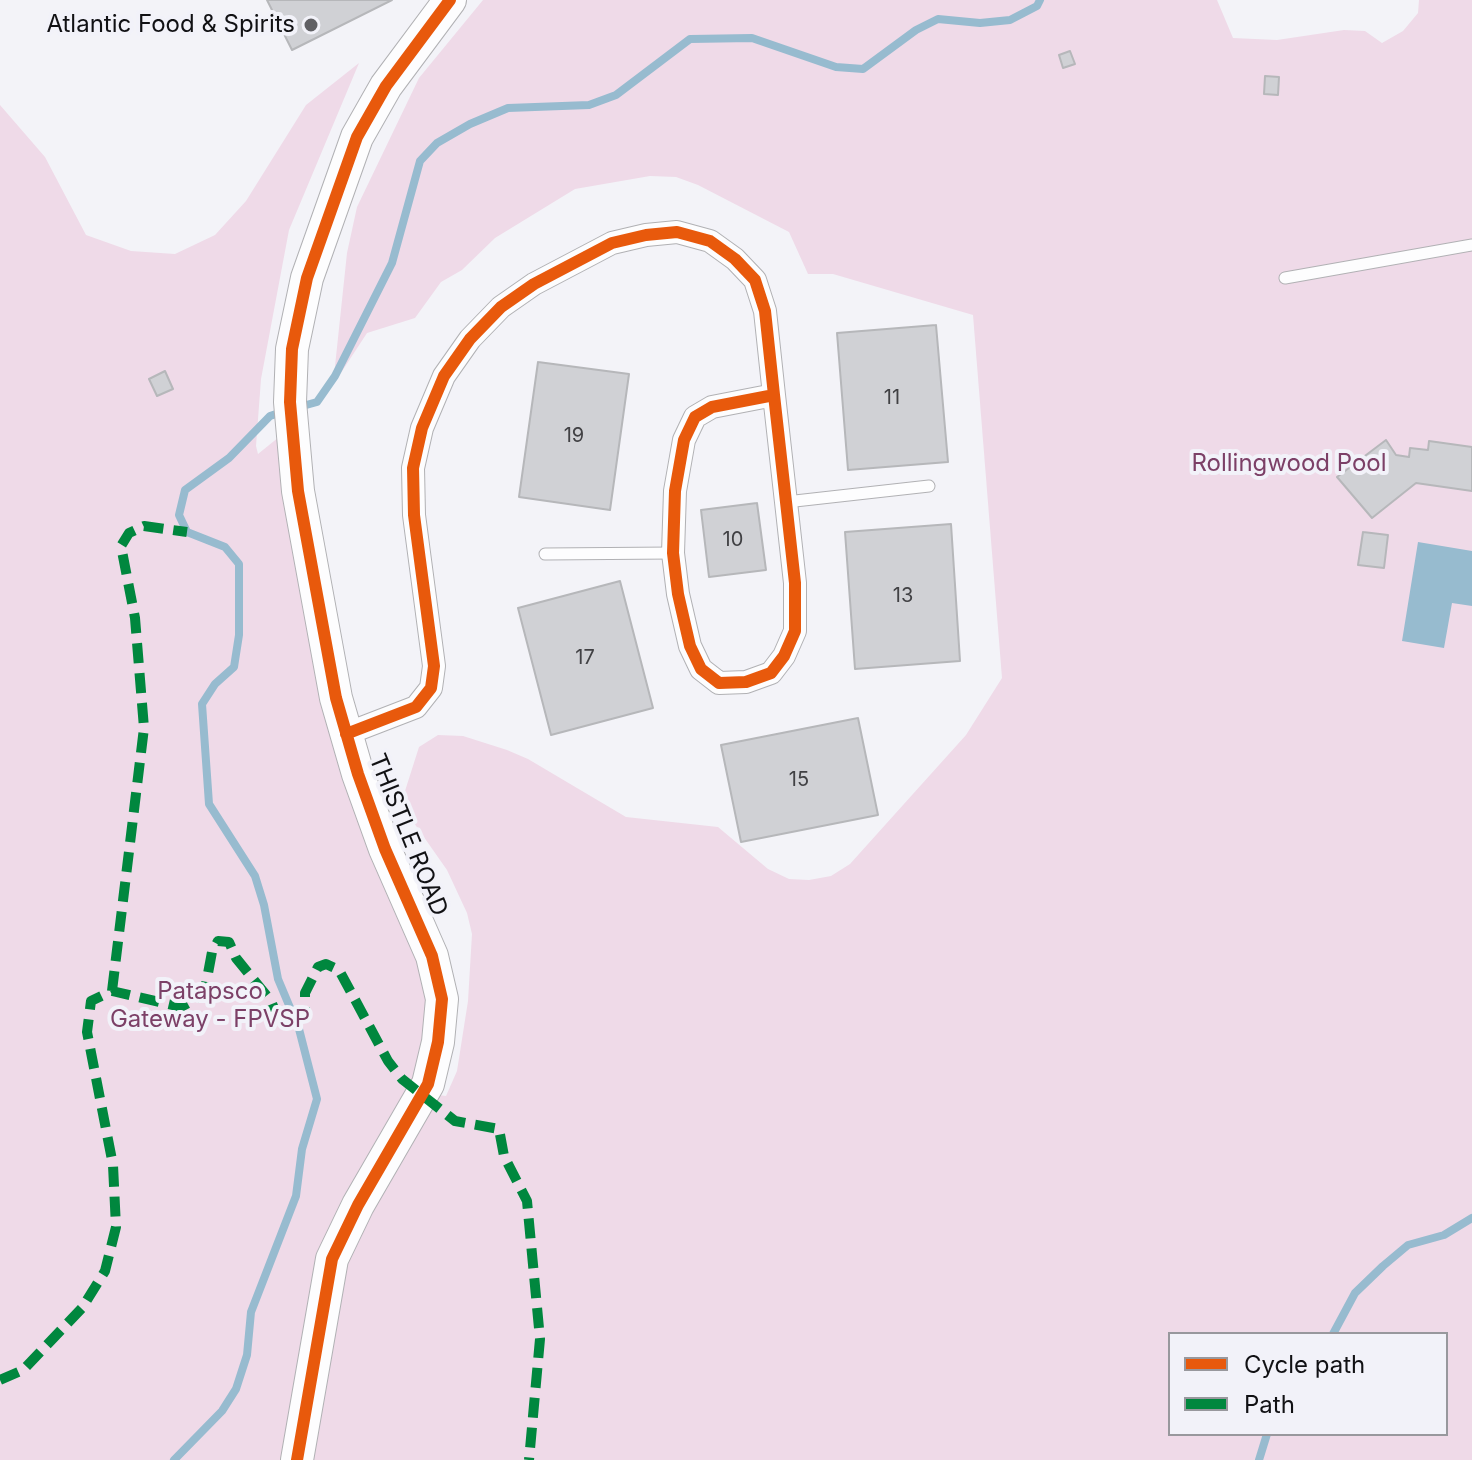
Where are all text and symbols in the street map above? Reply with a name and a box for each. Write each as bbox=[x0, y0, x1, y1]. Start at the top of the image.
place label: Atlantic Food & Spirits bbox=[46, 11, 295, 39]
marker: Atlantic Food & Spirits bbox=[302, 16, 320, 34]
house number: 11 bbox=[884, 386, 900, 410]
house number: 19 bbox=[564, 424, 584, 448]
park label: Rollingwood Pool bbox=[1191, 450, 1387, 478]
house number: 10 bbox=[723, 528, 743, 552]
house number: 13 bbox=[893, 584, 913, 608]
house number: 17 bbox=[575, 646, 595, 670]
street label: THISTLE ROAD bbox=[362, 750, 454, 920]
house number: 15 bbox=[789, 768, 809, 792]
park label: Patapsco Gateway - FPVSP bbox=[110, 978, 310, 1034]
legend bbox=[1168, 1332, 1448, 1436]
text: Cycle path bbox=[1244, 1350, 1365, 1379]
text: Path bbox=[1244, 1390, 1295, 1419]

